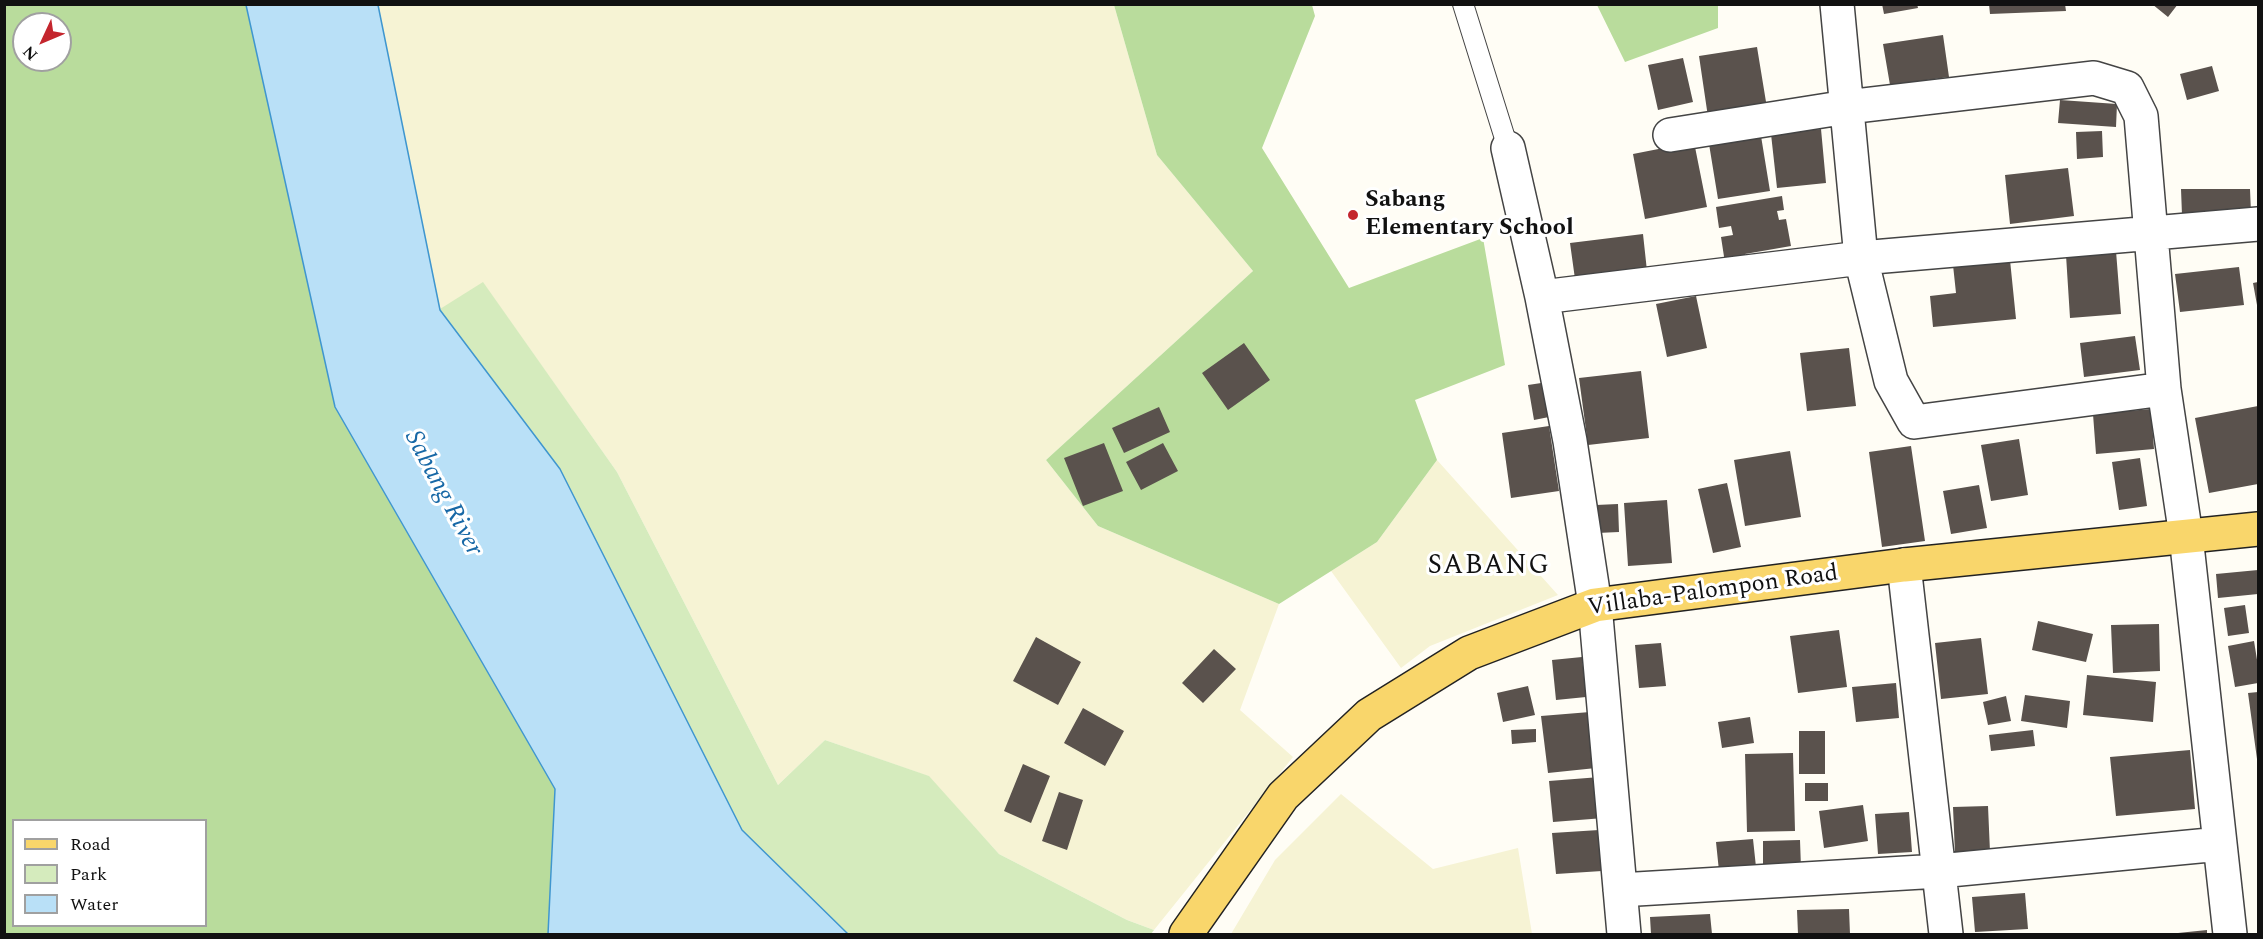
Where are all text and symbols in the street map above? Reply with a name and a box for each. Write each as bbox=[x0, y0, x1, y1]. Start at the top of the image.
north arrow bbox=[12, 12, 72, 72]
text: N bbox=[17, 40, 44, 66]
place label: Sabang Elementary School bbox=[1365, 187, 1574, 243]
marker: Sabang Elementary School bbox=[1346, 208, 1360, 222]
water label: Sabang River bbox=[396, 426, 488, 562]
district label: SABANG bbox=[1427, 552, 1551, 584]
street label: Villaba-Palompon Road bbox=[1586, 560, 1840, 624]
legend bbox=[12, 819, 207, 927]
text: Road bbox=[70, 831, 111, 858]
text: Park bbox=[70, 861, 107, 888]
text: Water bbox=[70, 891, 118, 918]

